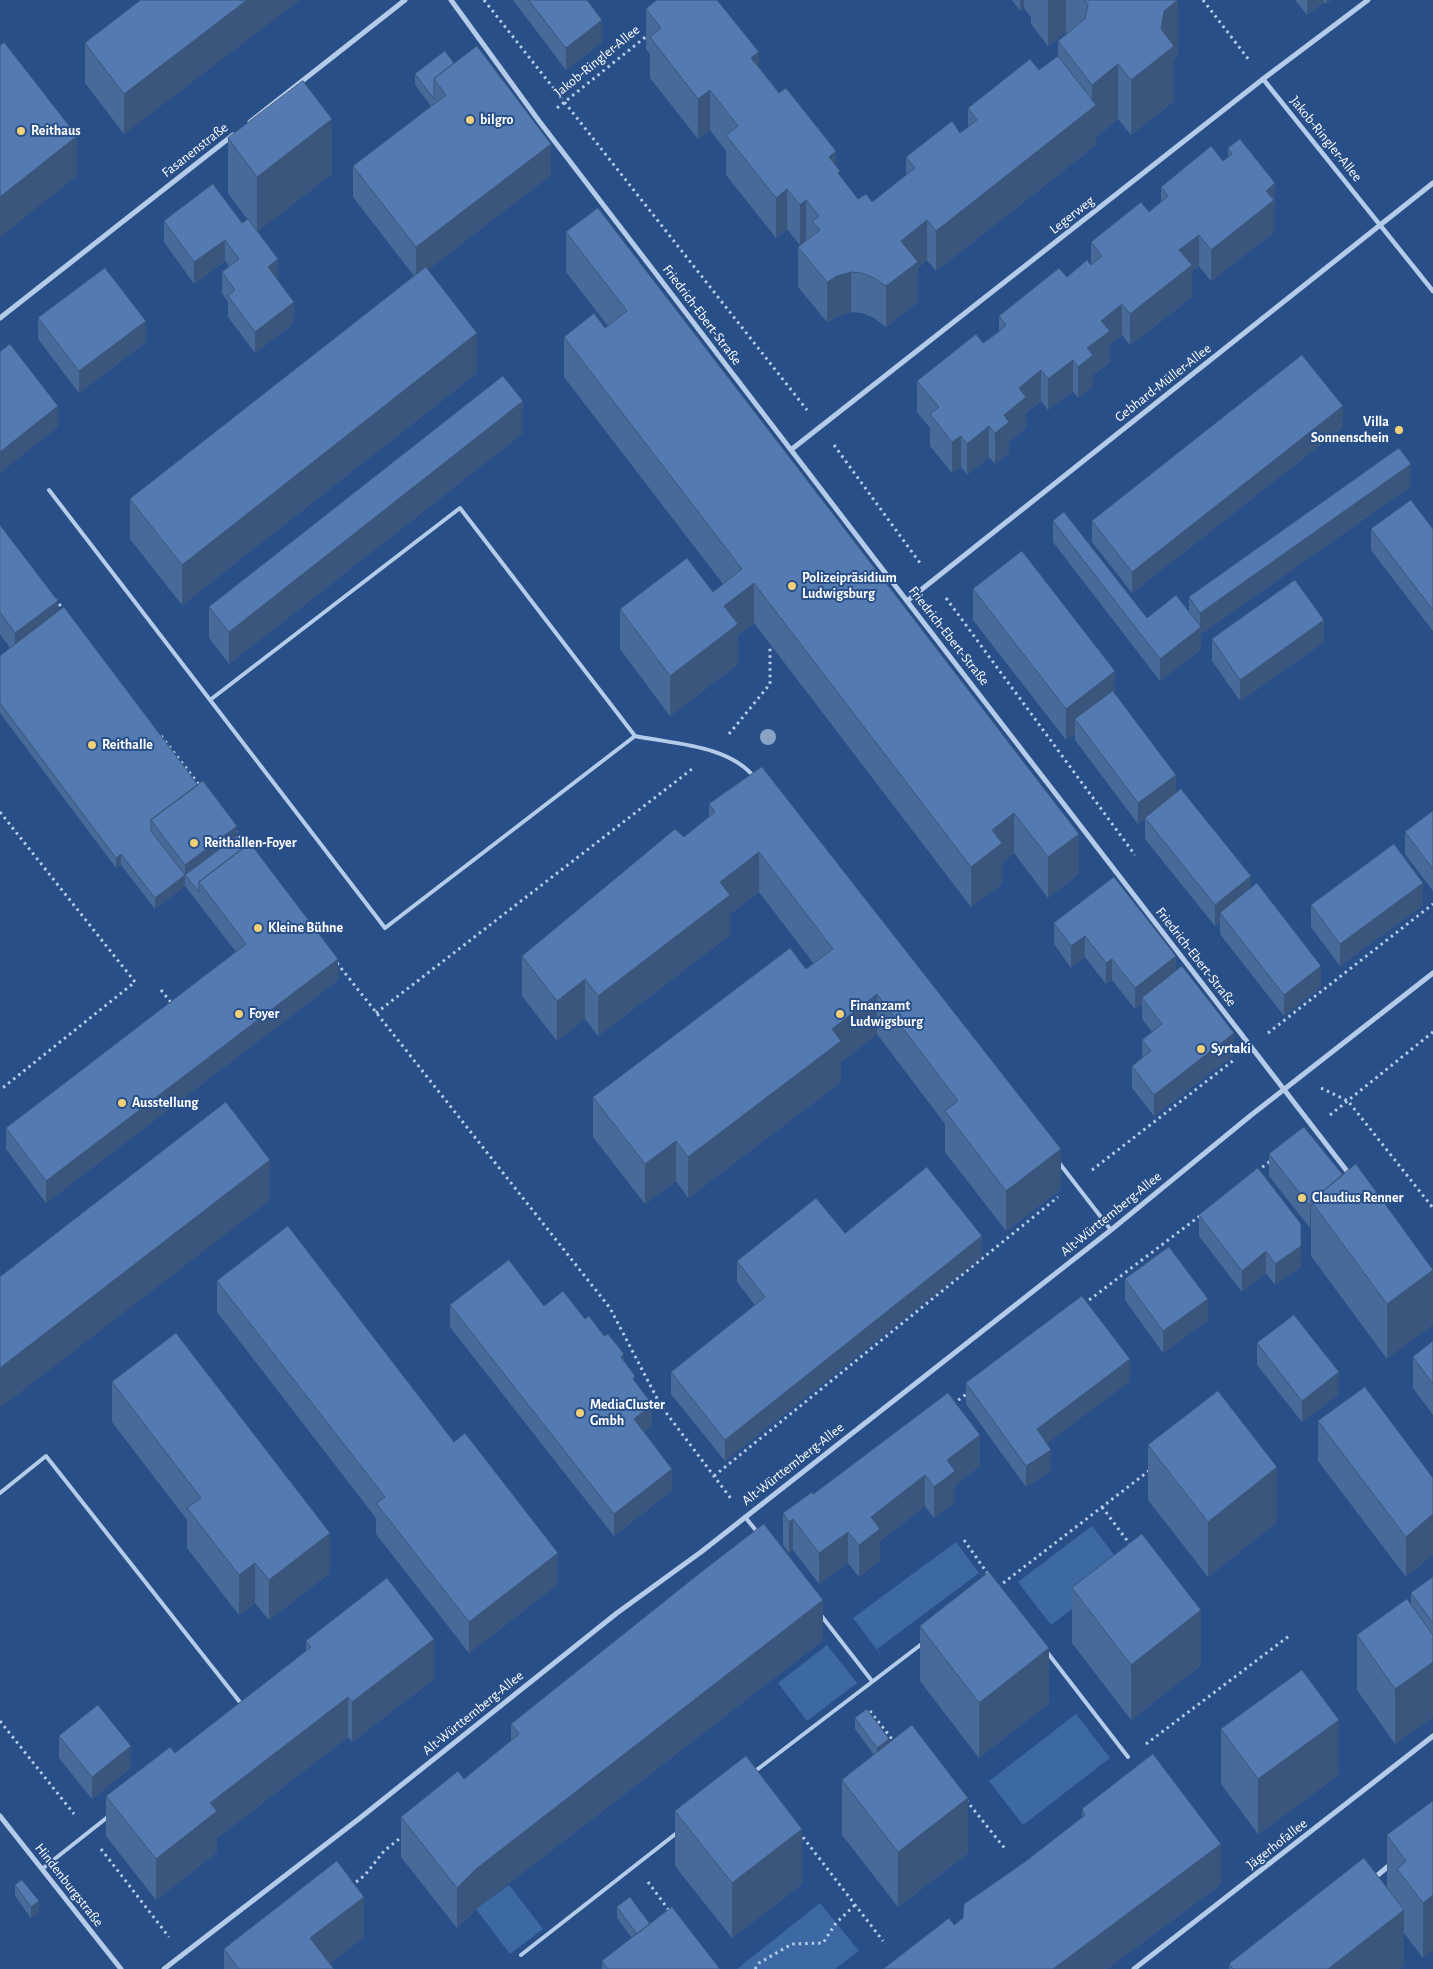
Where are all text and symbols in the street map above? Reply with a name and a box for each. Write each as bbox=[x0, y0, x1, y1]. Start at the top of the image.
street label: Jakob-Ringler-Allee bbox=[551, 21, 643, 101]
street label: Jakob-Ringler-Allee bbox=[1286, 93, 1366, 185]
place label: bilgro bbox=[480, 112, 513, 128]
marker: bilgro bbox=[464, 114, 476, 126]
street label: Fasanenstraße bbox=[159, 119, 231, 181]
place label: Reithaus bbox=[31, 123, 81, 139]
marker: Reithaus bbox=[15, 125, 27, 137]
street label: Legerweg bbox=[1046, 192, 1098, 238]
street label: Friedrich-Ebert-Straße bbox=[659, 262, 745, 368]
street label: Gebhard-Müller-Allee bbox=[1111, 340, 1215, 426]
place label: Villa Sonnenschein bbox=[1311, 414, 1389, 447]
marker: Villa Sonnenschein bbox=[1393, 424, 1405, 436]
place label: Polizeipräsidium Ludwigsburg bbox=[802, 570, 897, 602]
marker: Polizeipräsidium Ludwigsburg bbox=[786, 580, 798, 592]
street label: Friedrich-Ebert-Straße bbox=[905, 583, 993, 689]
place label: Reithalle bbox=[102, 737, 153, 753]
marker: Reithalle bbox=[86, 739, 98, 751]
place label: Reithallen-Foyer bbox=[204, 835, 297, 851]
marker: Reithallen-Foyer bbox=[188, 837, 200, 849]
street label: Friedrich-Ebert-Straße bbox=[1152, 904, 1240, 1010]
place label: Kleine Bühne bbox=[268, 920, 343, 936]
marker: Kleine Bühne bbox=[252, 922, 264, 934]
place label: Finanzamt Ludwigsburg bbox=[850, 998, 923, 1030]
place label: Foyer bbox=[249, 1006, 279, 1022]
marker: Foyer bbox=[233, 1008, 245, 1020]
marker: Finanzamt Ludwigsburg bbox=[834, 1008, 846, 1020]
place label: Syrtaki bbox=[1211, 1041, 1251, 1057]
marker: Syrtaki bbox=[1195, 1043, 1207, 1055]
place label: Ausstellung bbox=[132, 1095, 198, 1111]
marker: Ausstellung bbox=[116, 1097, 128, 1109]
street label: Alt-Württemberg-Allee bbox=[1057, 1168, 1165, 1260]
place label: Claudius Renner bbox=[1312, 1190, 1403, 1206]
marker: Claudius Renner bbox=[1296, 1192, 1308, 1204]
place label: MediaCluster Gmbh bbox=[590, 1397, 665, 1430]
marker: MediaCluster Gmbh bbox=[574, 1407, 586, 1419]
street label: Alt-Württemberg-Allee bbox=[738, 1419, 848, 1509]
street label: Alt-Württemberg-Allee bbox=[419, 1667, 527, 1759]
street label: Jägerhofallee bbox=[1243, 1815, 1311, 1873]
street label: Hindenburgstraße bbox=[31, 1840, 107, 1930]

